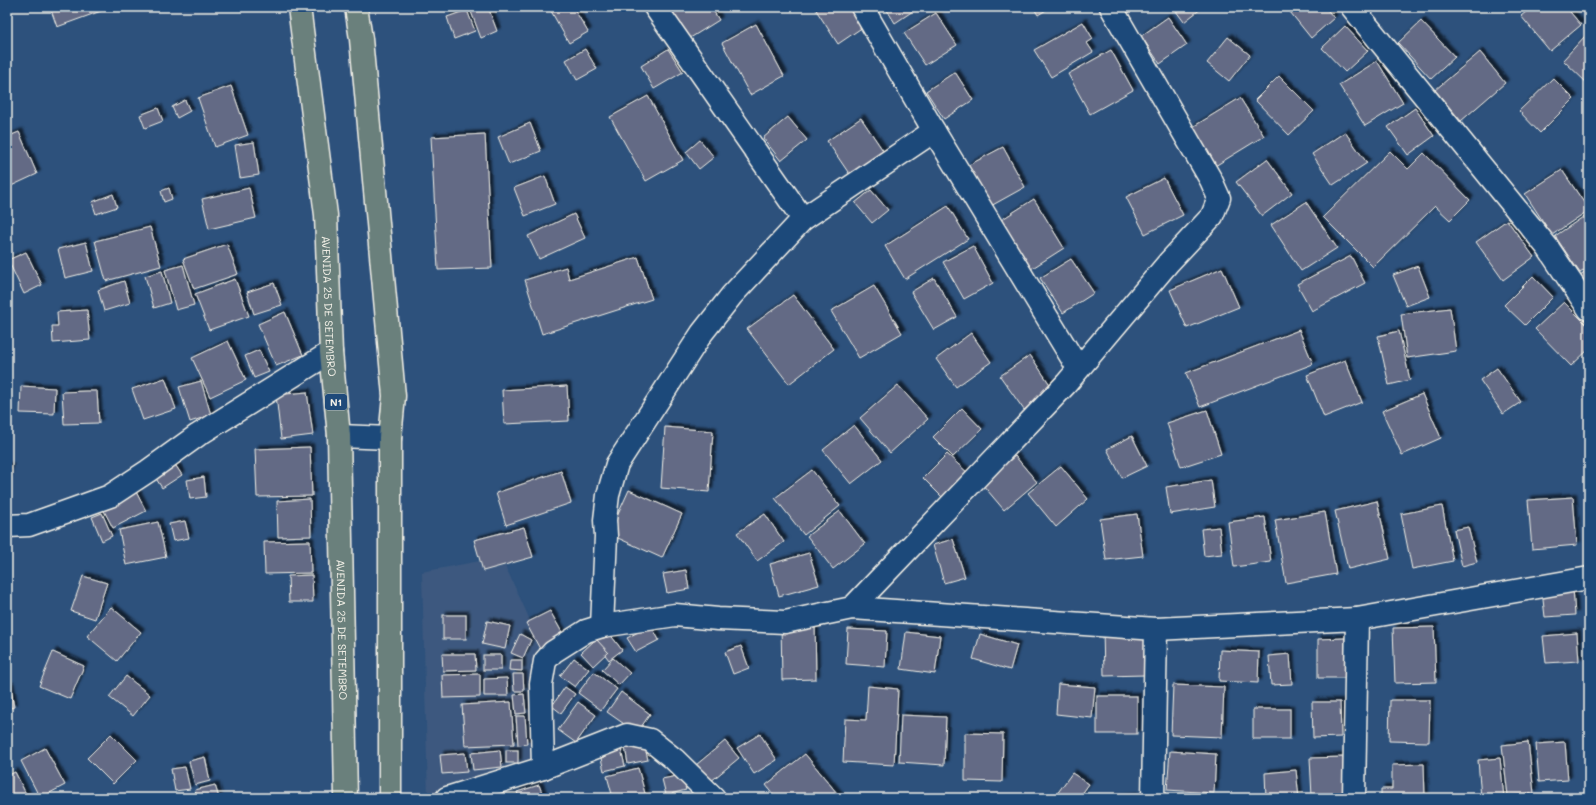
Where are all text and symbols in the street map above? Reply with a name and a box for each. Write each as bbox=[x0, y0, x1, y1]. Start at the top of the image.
street label: AVENIDA 25 DE SETEMBRO bbox=[319, 236, 341, 377]
road number: N1 bbox=[325, 394, 347, 410]
street label: AVENIDA 25 DE SETEMBRO bbox=[334, 559, 352, 701]

